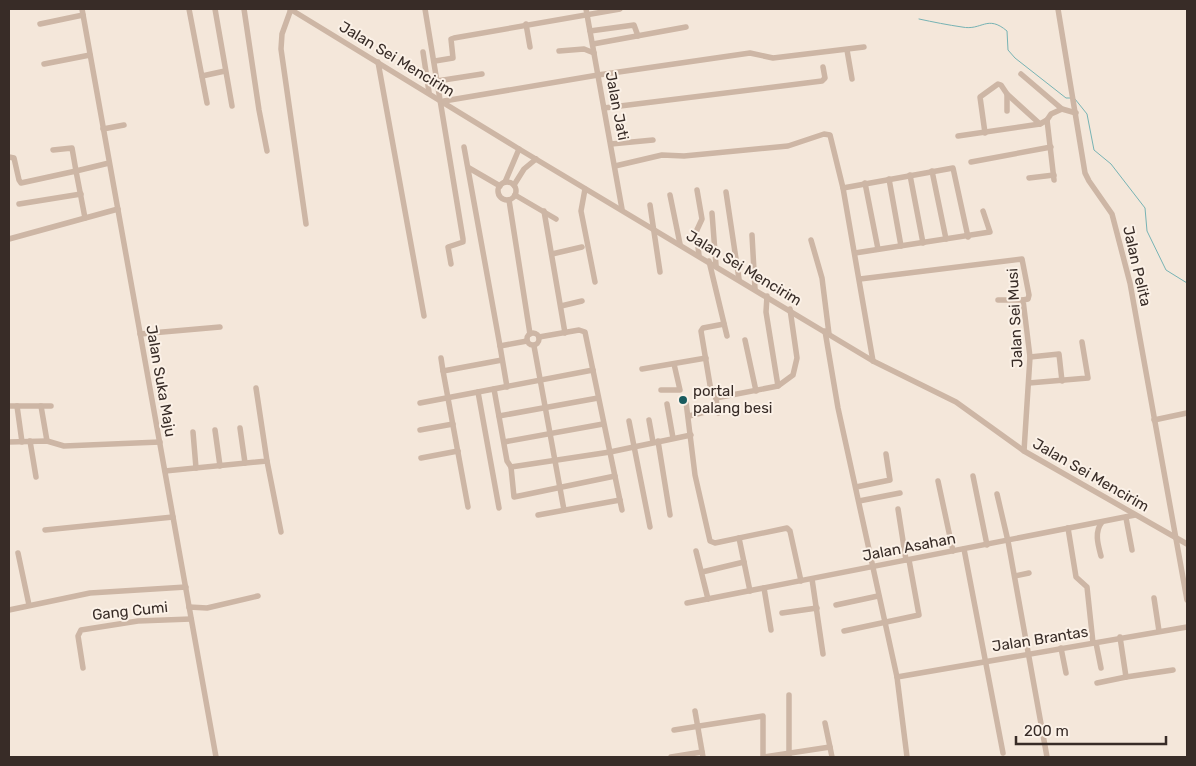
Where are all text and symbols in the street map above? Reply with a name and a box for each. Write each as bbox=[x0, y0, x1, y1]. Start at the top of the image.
street label: Jalan Sei Mencirim bbox=[336, 17, 458, 101]
street label: Jalan Jati bbox=[602, 70, 632, 142]
street label: Jalan Pelita bbox=[1119, 224, 1155, 308]
street label: Jalan Sei Mencirim bbox=[683, 226, 805, 310]
street label: Jalan Sei Musi bbox=[1003, 268, 1027, 368]
street label: Jalan Suka Maju bbox=[142, 324, 180, 438]
place label: portal palang besi bbox=[693, 382, 772, 417]
marker: portal palang besi bbox=[677, 394, 689, 406]
street label: Jalan Sei Mencirim bbox=[1030, 434, 1152, 516]
street label: Jalan Asahan bbox=[861, 529, 957, 565]
street label: Gang Cumi bbox=[91, 598, 169, 624]
street label: Jalan Brantas bbox=[991, 622, 1090, 655]
scale bar bbox=[1016, 714, 1166, 746]
text: 200 m bbox=[1024, 722, 1069, 740]

